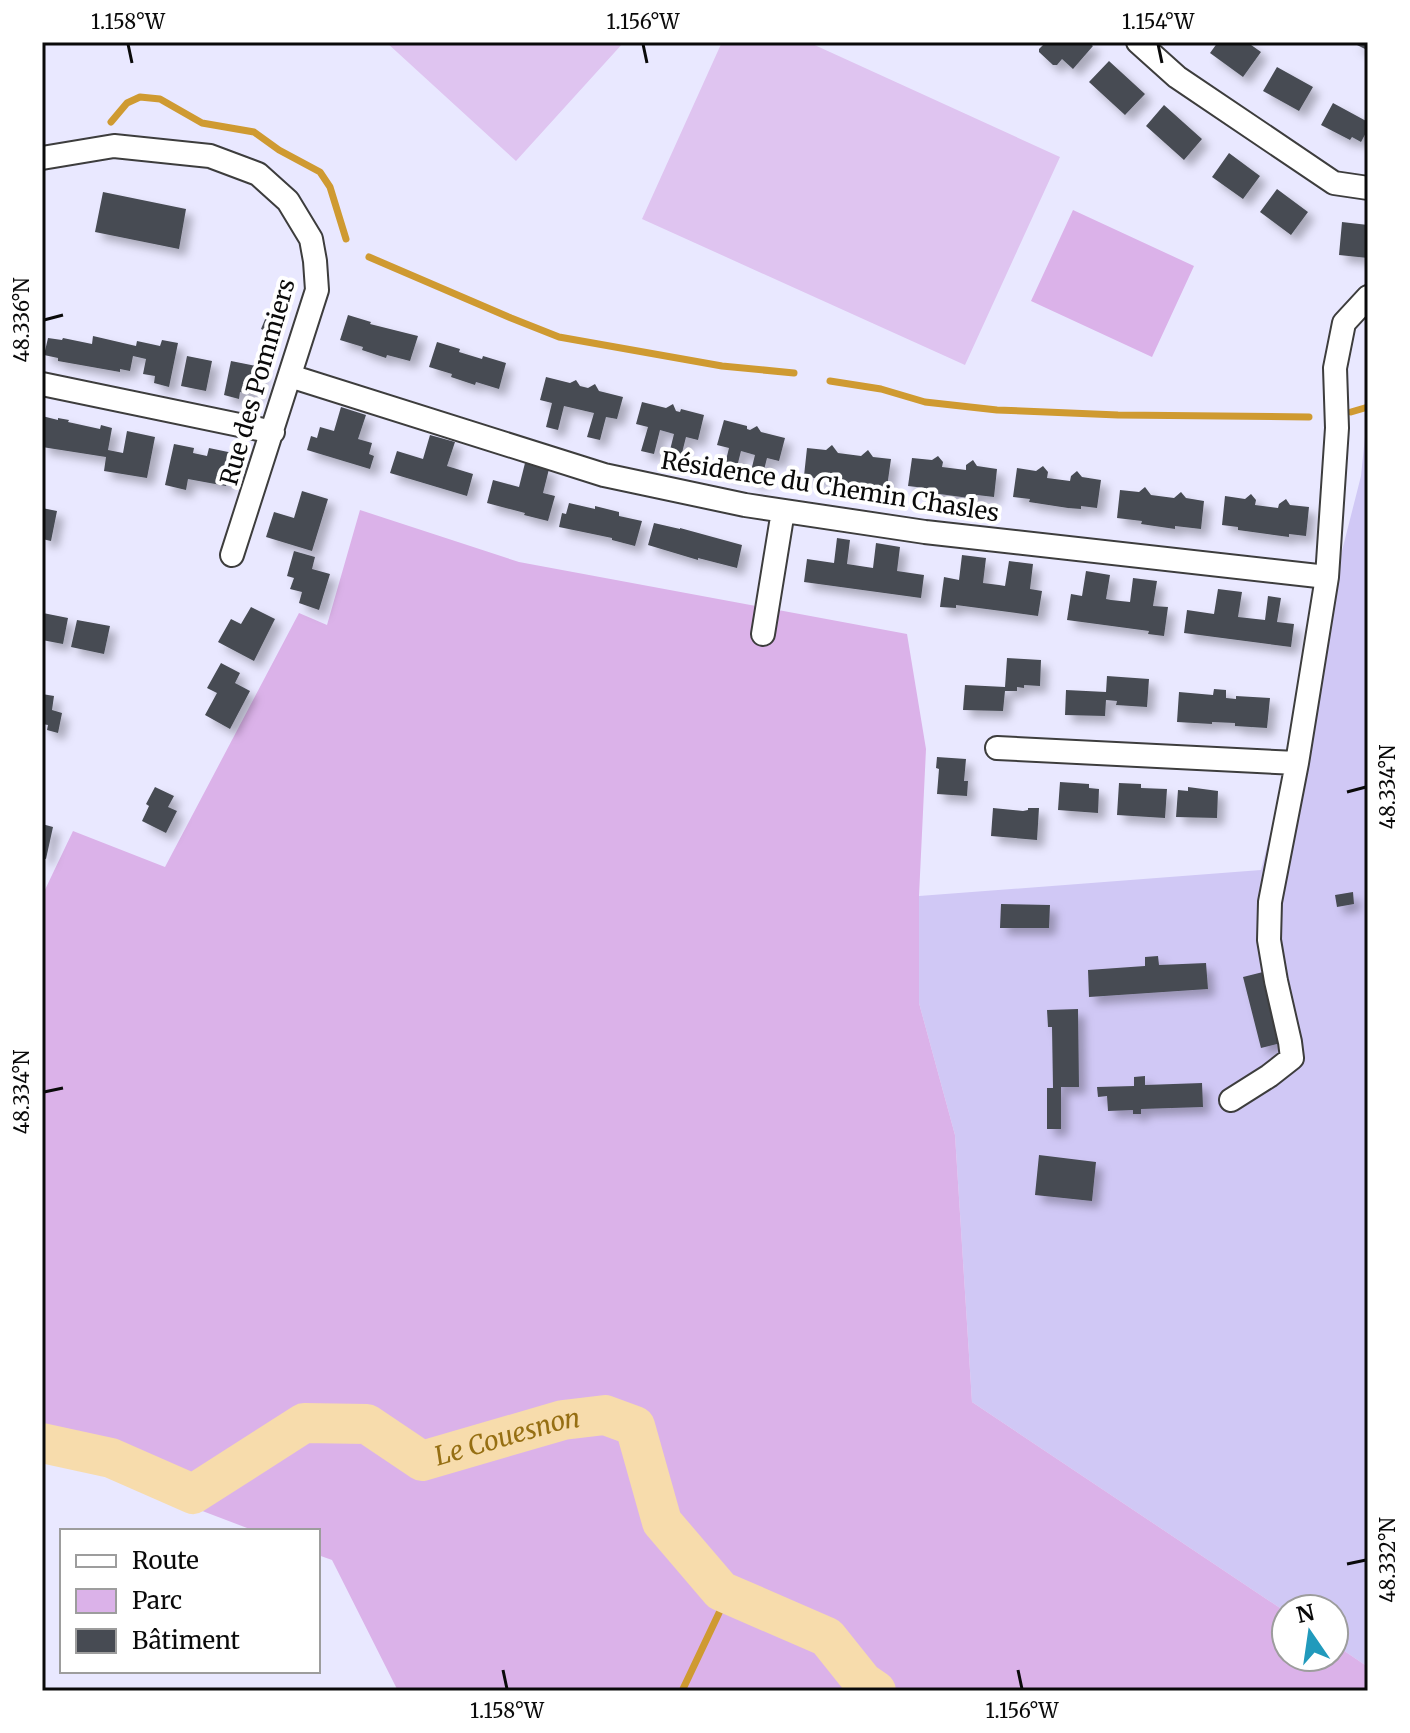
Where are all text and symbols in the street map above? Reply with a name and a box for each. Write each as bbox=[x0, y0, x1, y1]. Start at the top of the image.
text: 1.158°W bbox=[91, 9, 166, 34]
text: 1.156°W bbox=[607, 9, 681, 34]
text: 1.154°W bbox=[1122, 9, 1195, 34]
street label: Rue des Pommiers bbox=[213, 275, 302, 489]
text: 48.336°N bbox=[9, 277, 34, 362]
street label: Résidence du Chemin Chasles bbox=[659, 444, 1001, 529]
text: 48.334°N bbox=[1375, 744, 1400, 829]
text: 48.334°N bbox=[9, 1049, 34, 1134]
water label: Le Couesnon bbox=[430, 1401, 582, 1473]
text: 48.332°N bbox=[1375, 1517, 1400, 1603]
legend bbox=[60, 1529, 320, 1673]
text: Route bbox=[132, 1545, 199, 1576]
text: Parc bbox=[132, 1585, 182, 1616]
north arrow bbox=[1270, 1593, 1350, 1673]
text: N bbox=[1294, 1598, 1318, 1629]
text: Bâtiment bbox=[132, 1625, 241, 1656]
text: 1.158°W bbox=[470, 1698, 545, 1723]
text: 1.156°W bbox=[986, 1698, 1060, 1723]

